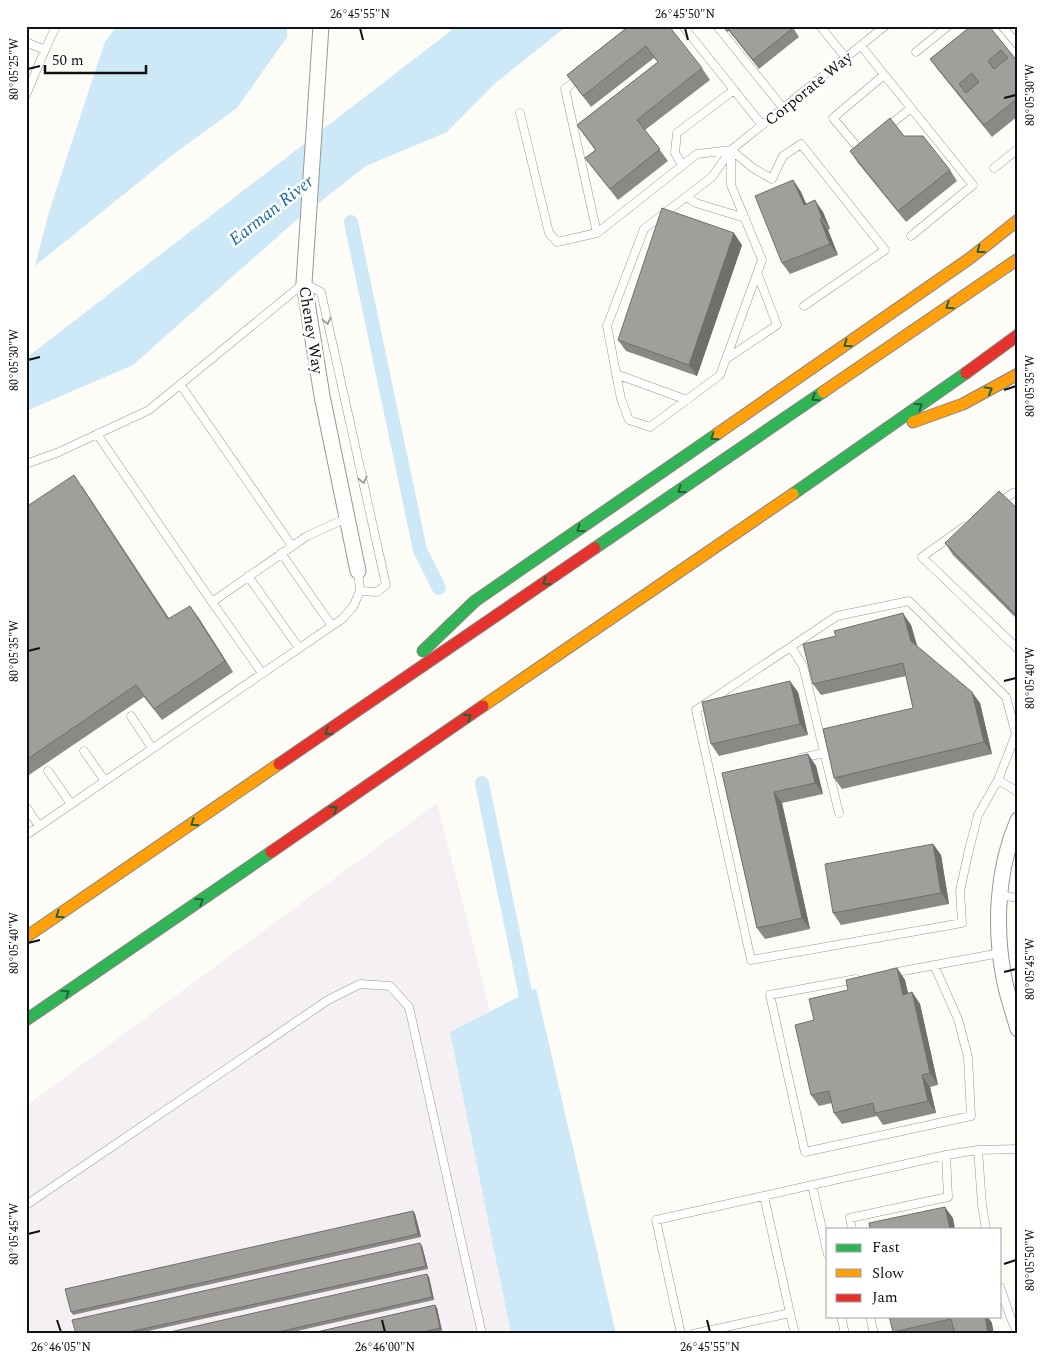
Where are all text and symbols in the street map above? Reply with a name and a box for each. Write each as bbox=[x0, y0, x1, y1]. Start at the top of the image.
text: 26°45'55"N bbox=[330, 5, 390, 24]
text: 26°45'50"N bbox=[655, 5, 715, 24]
text: 80°05'25"W bbox=[5, 38, 24, 100]
scale bar bbox=[45, 42, 146, 74]
street label: Corporate Way bbox=[760, 45, 859, 132]
text: 50 m bbox=[52, 49, 84, 72]
text: 80°05'30"W bbox=[1021, 64, 1040, 126]
water label: Earman River bbox=[223, 168, 320, 252]
one-way arrow bbox=[976, 245, 985, 254]
street label: Cheney Way bbox=[292, 285, 330, 377]
one-way arrow bbox=[945, 300, 954, 310]
one-way arrow bbox=[322, 317, 332, 326]
text: 80°05'30"W bbox=[5, 329, 24, 391]
one-way arrow bbox=[843, 338, 853, 347]
text: 80°05'35"W bbox=[1021, 355, 1040, 417]
one-way arrow bbox=[983, 386, 992, 396]
one-way arrow bbox=[811, 392, 820, 401]
one-way arrow bbox=[913, 404, 922, 412]
one-way arrow bbox=[710, 431, 719, 440]
one-way arrow bbox=[357, 475, 368, 484]
one-way arrow bbox=[677, 484, 686, 493]
one-way arrow bbox=[576, 523, 585, 532]
one-way arrow bbox=[543, 576, 552, 585]
text: 80°05'35"W bbox=[5, 620, 24, 682]
text: 80°05'40"W bbox=[1021, 647, 1040, 709]
one-way arrow bbox=[463, 714, 472, 723]
one-way arrow bbox=[324, 726, 334, 735]
one-way arrow bbox=[329, 806, 338, 815]
one-way arrow bbox=[190, 817, 199, 826]
one-way arrow bbox=[195, 898, 204, 907]
one-way arrow bbox=[56, 909, 65, 918]
text: 80°05'40"W bbox=[5, 912, 24, 974]
text: 80°05'45"W bbox=[1021, 938, 1040, 1000]
one-way arrow bbox=[61, 990, 70, 999]
text: 80°05'45"W bbox=[5, 1203, 24, 1265]
legend bbox=[826, 1228, 1002, 1318]
text: 80°05'50"W bbox=[1021, 1229, 1040, 1291]
text: Fast bbox=[872, 1236, 900, 1259]
text: Slow bbox=[872, 1262, 904, 1285]
text: Jam bbox=[872, 1286, 898, 1309]
text: 26°46'05"N bbox=[31, 1338, 91, 1357]
text: 26°46'00"N bbox=[355, 1338, 415, 1357]
text: 26°45'55"N bbox=[680, 1338, 740, 1357]

